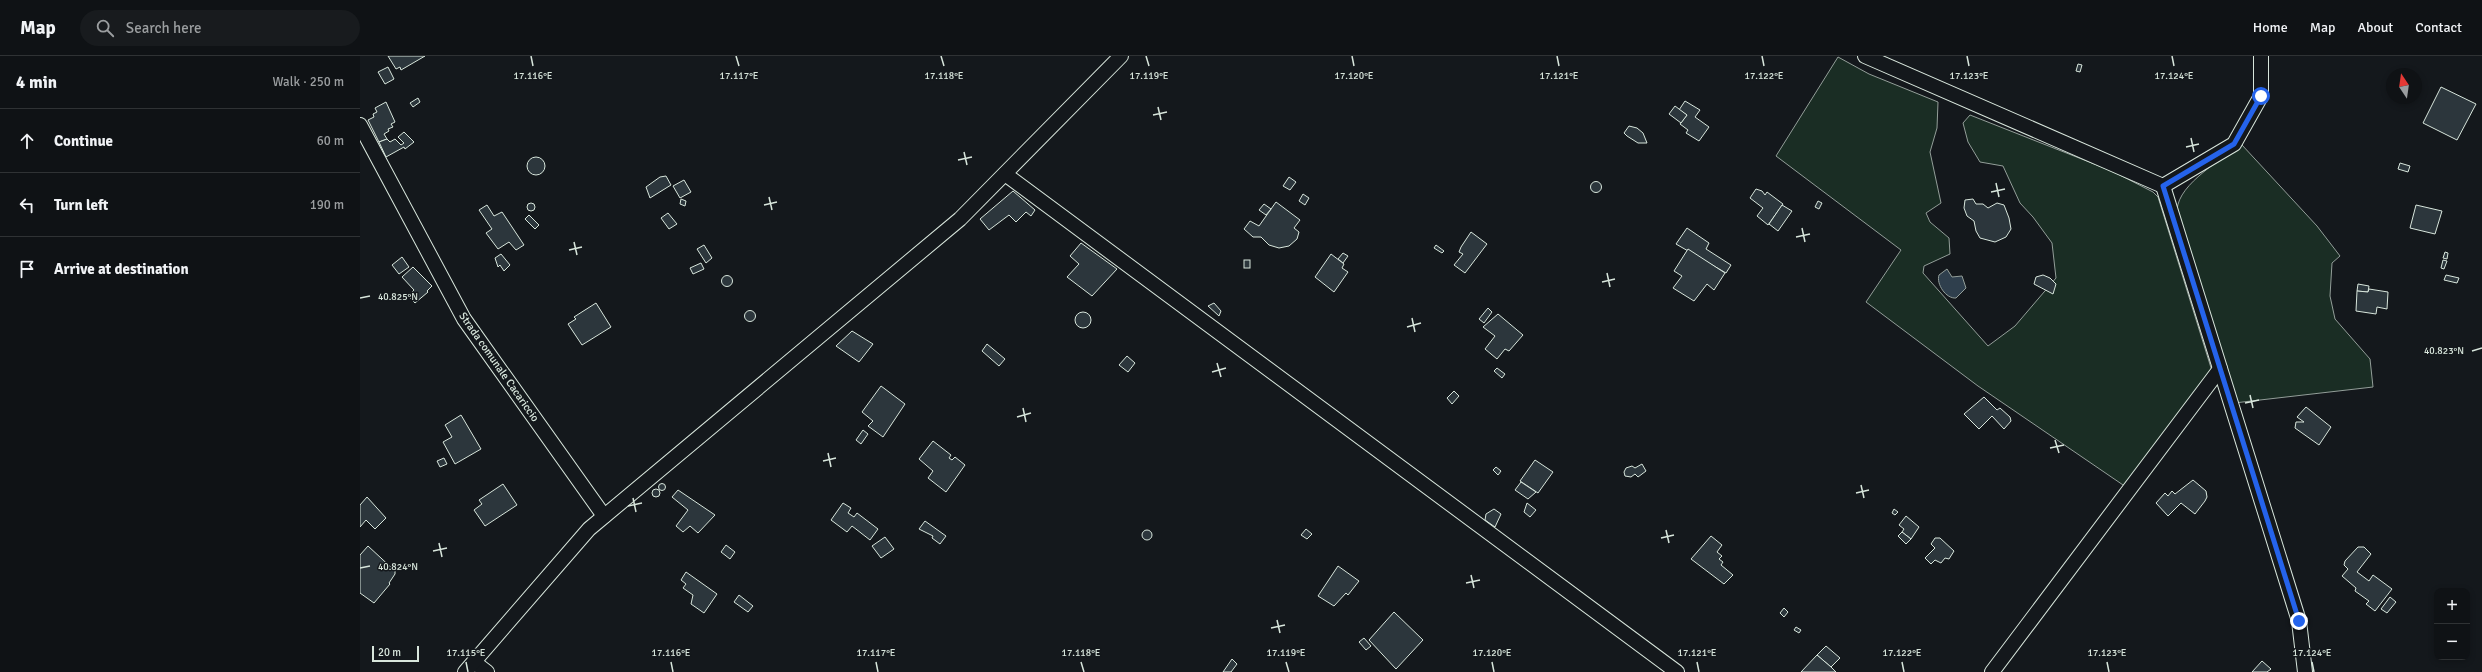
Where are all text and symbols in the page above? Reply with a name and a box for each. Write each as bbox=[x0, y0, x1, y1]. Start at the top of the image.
search box bbox=[80, 10, 360, 46]
text: Map bbox=[20, 16, 56, 40]
icon: search bbox=[94, 17, 116, 39]
text: Search here bbox=[126, 19, 201, 37]
text: Home bbox=[2253, 19, 2288, 36]
text: Map bbox=[2310, 19, 2335, 36]
text: About bbox=[2357, 19, 2393, 36]
text: Contact bbox=[2415, 19, 2462, 36]
north arrow bbox=[2386, 68, 2422, 104]
text: 17.116°E bbox=[514, 70, 553, 82]
text: 17.117°E bbox=[720, 70, 759, 82]
text: 17.118°E bbox=[925, 70, 964, 82]
text: 17.119°E bbox=[1130, 70, 1169, 82]
text: 17.120°E bbox=[1335, 70, 1374, 82]
text: 17.121°E bbox=[1540, 70, 1579, 82]
text: 17.122°E bbox=[1745, 70, 1784, 82]
text: 17.123°E bbox=[1950, 70, 1989, 82]
text: 17.124°E bbox=[2155, 70, 2194, 82]
text: 4 min bbox=[16, 72, 57, 93]
text: Walk · 250 m bbox=[273, 74, 344, 90]
route start bbox=[2252, 87, 2270, 105]
icon: ahead bbox=[16, 130, 38, 152]
text: Continue bbox=[54, 132, 113, 150]
text: 60 m bbox=[317, 133, 344, 149]
icon: left bbox=[16, 194, 38, 216]
text: Turn left bbox=[54, 196, 108, 214]
text: 190 m bbox=[310, 197, 344, 213]
icon: arrive bbox=[16, 258, 38, 280]
text: Arrive at destination bbox=[54, 260, 189, 278]
text: 40.825°N bbox=[378, 291, 418, 303]
street label: Strada comunale Cacariccio bbox=[456, 310, 542, 425]
text: 40.823°N bbox=[2424, 345, 2464, 357]
text: 40.824°N bbox=[378, 561, 418, 573]
map controls bbox=[2434, 588, 2470, 660]
button: + bbox=[2434, 588, 2470, 624]
route end bbox=[2290, 612, 2308, 630]
button: − bbox=[2434, 624, 2470, 660]
scale bar bbox=[372, 644, 419, 663]
text: 20 m bbox=[378, 646, 401, 659]
text: 17.115°E bbox=[447, 647, 486, 659]
text: 17.116°E bbox=[652, 647, 691, 659]
text: 17.117°E bbox=[857, 647, 896, 659]
text: 17.118°E bbox=[1062, 647, 1101, 659]
text: 17.119°E bbox=[1267, 647, 1306, 659]
text: 17.120°E bbox=[1473, 647, 1512, 659]
text: 17.121°E bbox=[1678, 647, 1717, 659]
text: 17.122°E bbox=[1883, 647, 1922, 659]
text: 17.123°E bbox=[2088, 647, 2127, 659]
text: 17.124°E bbox=[2293, 647, 2332, 659]

